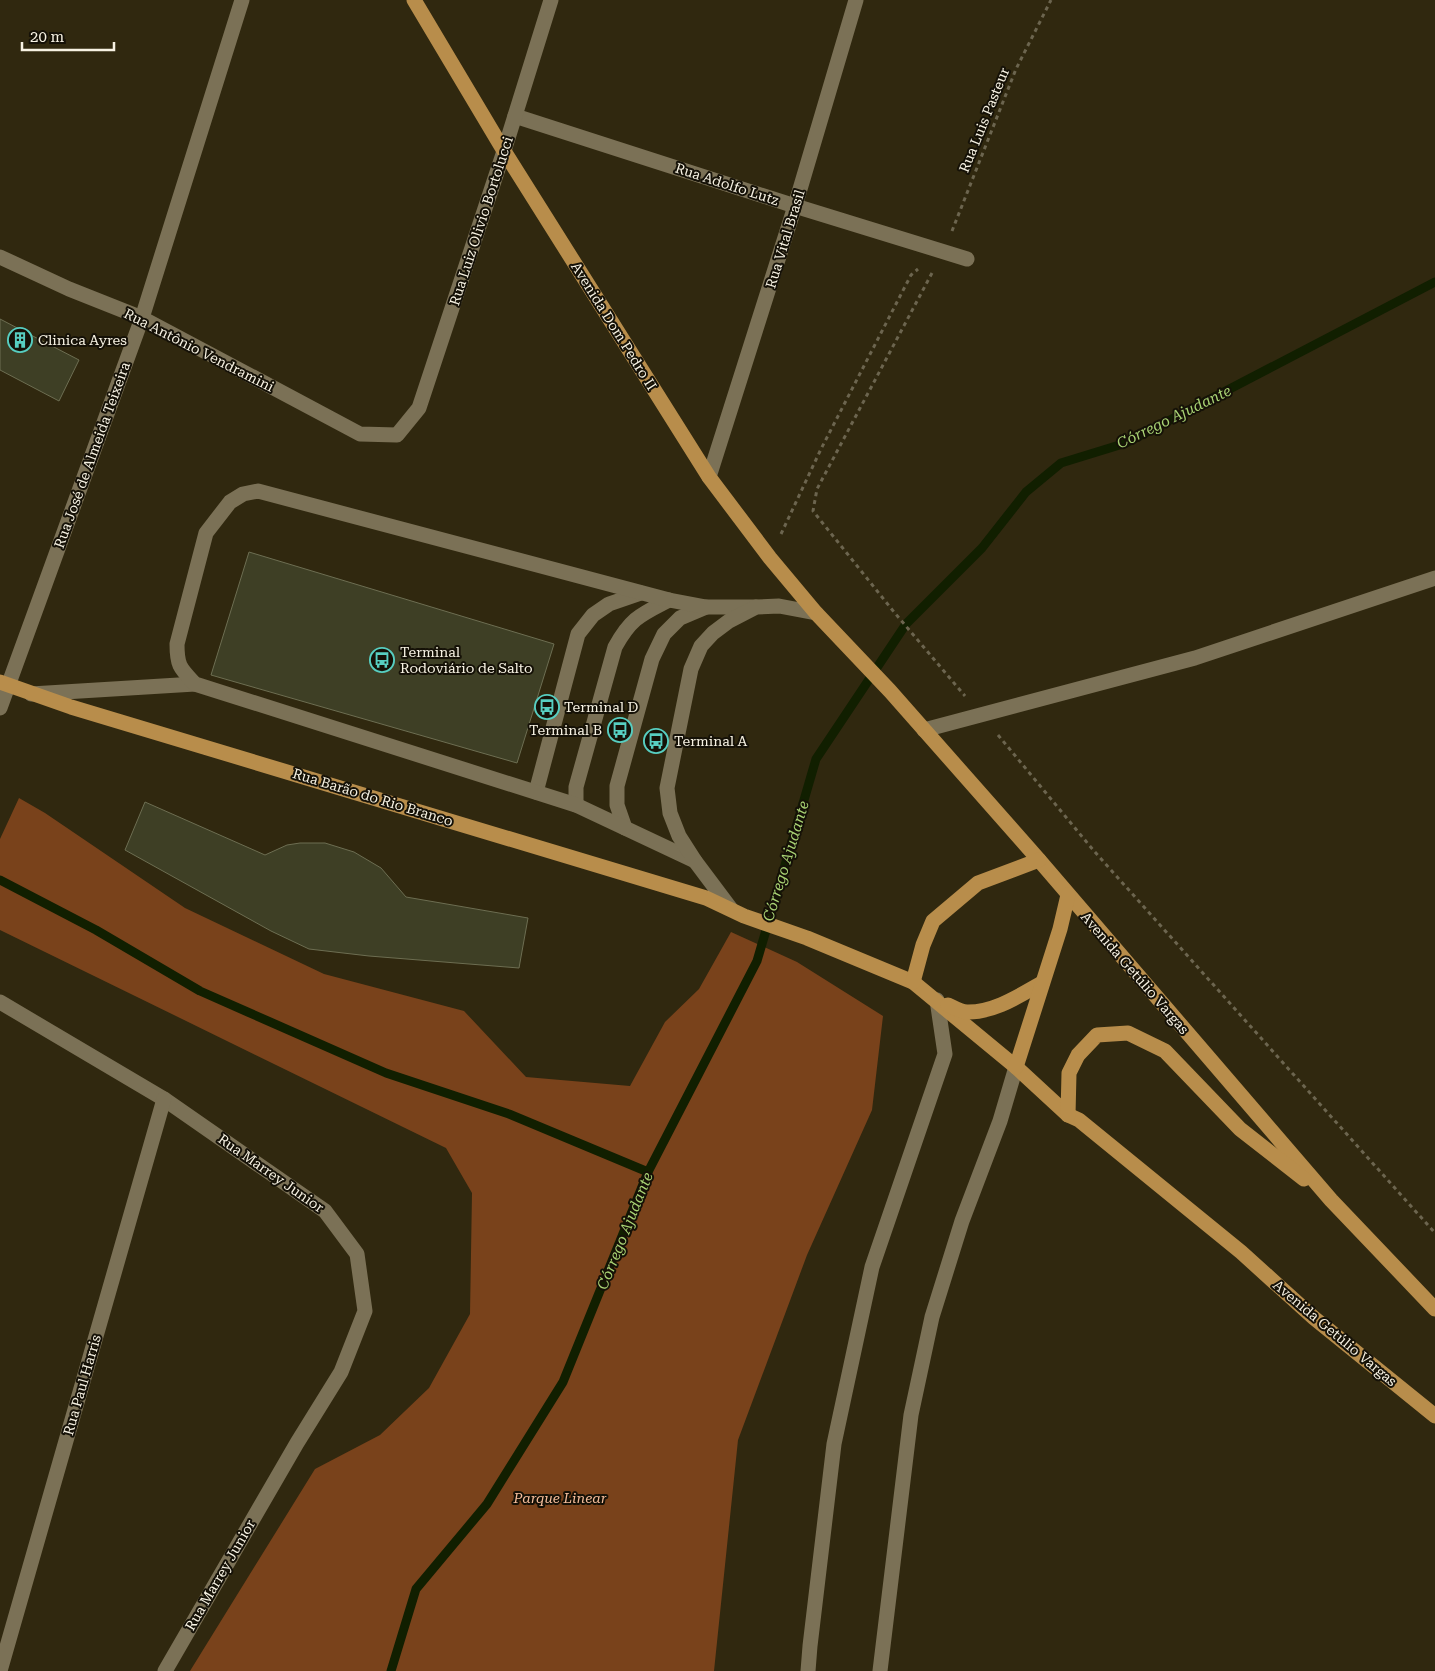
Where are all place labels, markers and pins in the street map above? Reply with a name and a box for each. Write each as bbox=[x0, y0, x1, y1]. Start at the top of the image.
building icon: Clinica Ayres bbox=[7, 327, 33, 353]
place label: Clinica Ayres bbox=[38, 332, 127, 348]
place label: Terminal Rodoviário de Salto bbox=[400, 644, 533, 676]
bus stop icon: Terminal Rodoviário de Salto bbox=[369, 647, 395, 673]
bus stop icon: Terminal D bbox=[534, 694, 560, 720]
place label: Terminal D bbox=[564, 699, 639, 715]
bus stop icon: Terminal B bbox=[607, 717, 633, 743]
place label: Terminal B bbox=[529, 722, 602, 738]
bus stop icon: Terminal A bbox=[643, 728, 669, 754]
place label: Terminal A bbox=[674, 733, 748, 749]

